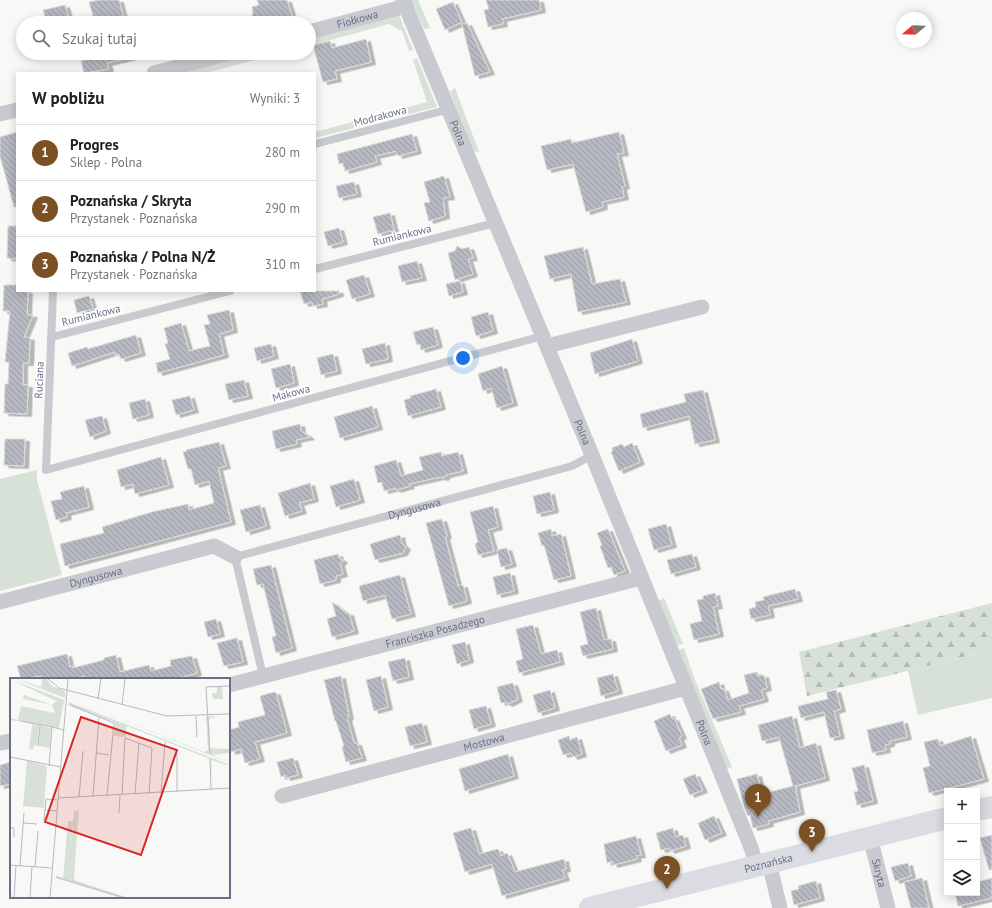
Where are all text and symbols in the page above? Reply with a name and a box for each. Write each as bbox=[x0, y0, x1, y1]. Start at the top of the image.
street label: Fiołkowa bbox=[335, 7, 380, 31]
north arrow bbox=[896, 12, 932, 48]
search box bbox=[16, 16, 316, 60]
icon: search bbox=[30, 27, 52, 49]
text: Szukaj tutaj bbox=[62, 29, 137, 48]
text: W pobliżu bbox=[32, 87, 104, 109]
text: Wyniki: 3 bbox=[250, 90, 300, 107]
street label: Modrakowa bbox=[352, 102, 408, 130]
street label: Polna bbox=[447, 118, 470, 148]
text: Progres bbox=[70, 135, 119, 154]
text: 1 bbox=[41, 144, 49, 161]
text: 280 m bbox=[265, 144, 300, 161]
text: Sklep · Polna bbox=[70, 154, 142, 171]
text: Poznańska / Skryta bbox=[70, 191, 192, 210]
text: 2 bbox=[41, 200, 49, 217]
text: 290 m bbox=[265, 200, 300, 217]
text: Przystanek · Poznańska bbox=[70, 210, 197, 227]
street label: Rumiankowa bbox=[371, 221, 433, 249]
text: Poznańska / Polna N/Ż bbox=[70, 247, 215, 266]
text: 3 bbox=[41, 256, 49, 273]
text: 310 m bbox=[265, 256, 300, 273]
text: Przystanek · Poznańska bbox=[70, 266, 197, 283]
street label: Rumiankowa bbox=[60, 301, 122, 329]
your location bbox=[453, 348, 473, 368]
street label: Ruciana bbox=[31, 361, 47, 399]
street label: Makowa bbox=[271, 381, 311, 405]
street label: Polna bbox=[571, 417, 594, 447]
street label: Dyngusowa bbox=[386, 495, 442, 522]
street label: Dyngusowa bbox=[68, 563, 124, 591]
street label: Franciszka Posadzego bbox=[384, 612, 486, 651]
inset map bbox=[10, 678, 230, 898]
street label: Polna bbox=[693, 718, 716, 747]
street label: Mostowa bbox=[462, 730, 506, 754]
pin: 1 bbox=[745, 784, 771, 817]
map controls bbox=[944, 788, 980, 896]
button: + bbox=[944, 788, 980, 824]
pin: 3 bbox=[799, 819, 825, 852]
button: − bbox=[944, 824, 980, 860]
street label: Poznańska bbox=[743, 850, 794, 876]
pin: 2 bbox=[654, 856, 680, 889]
street label: Skryta bbox=[869, 857, 889, 889]
button: layers bbox=[944, 860, 980, 896]

